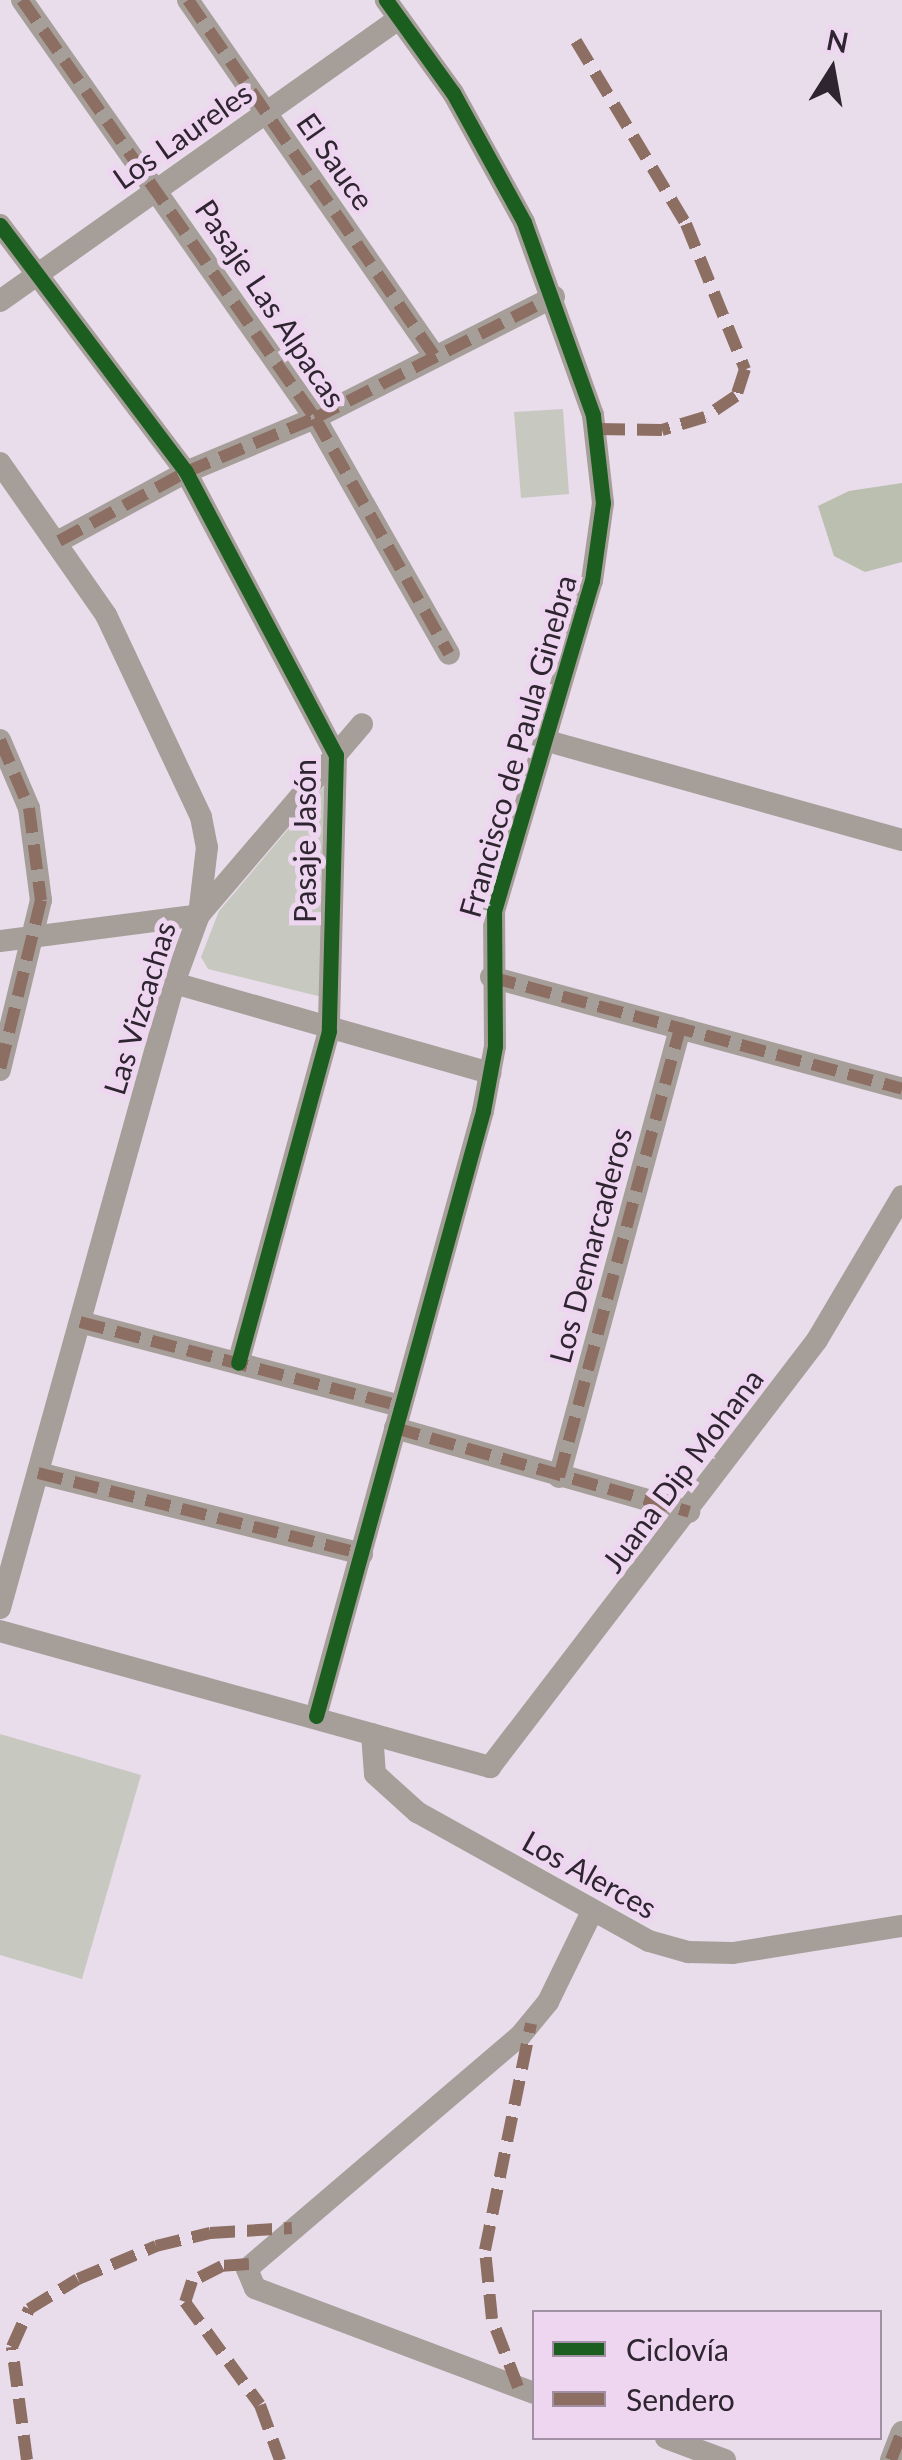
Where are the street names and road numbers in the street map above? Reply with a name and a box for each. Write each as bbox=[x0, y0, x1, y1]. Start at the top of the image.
street label: Los Laureles bbox=[106, 74, 258, 196]
street label: El Sauce bbox=[290, 106, 382, 216]
street label: Pasaje Las Alpacas bbox=[188, 192, 354, 414]
street label: Francisco de Paula Ginebra bbox=[451, 571, 583, 921]
street label: Pasaje Jasón bbox=[286, 759, 322, 923]
street label: Las Vizcachas bbox=[95, 917, 183, 1099]
street label: Los Demarcaderos bbox=[541, 1123, 639, 1367]
street label: Juana Dip Mohana bbox=[594, 1361, 770, 1579]
street label: Los Alerces bbox=[516, 1822, 664, 1926]

